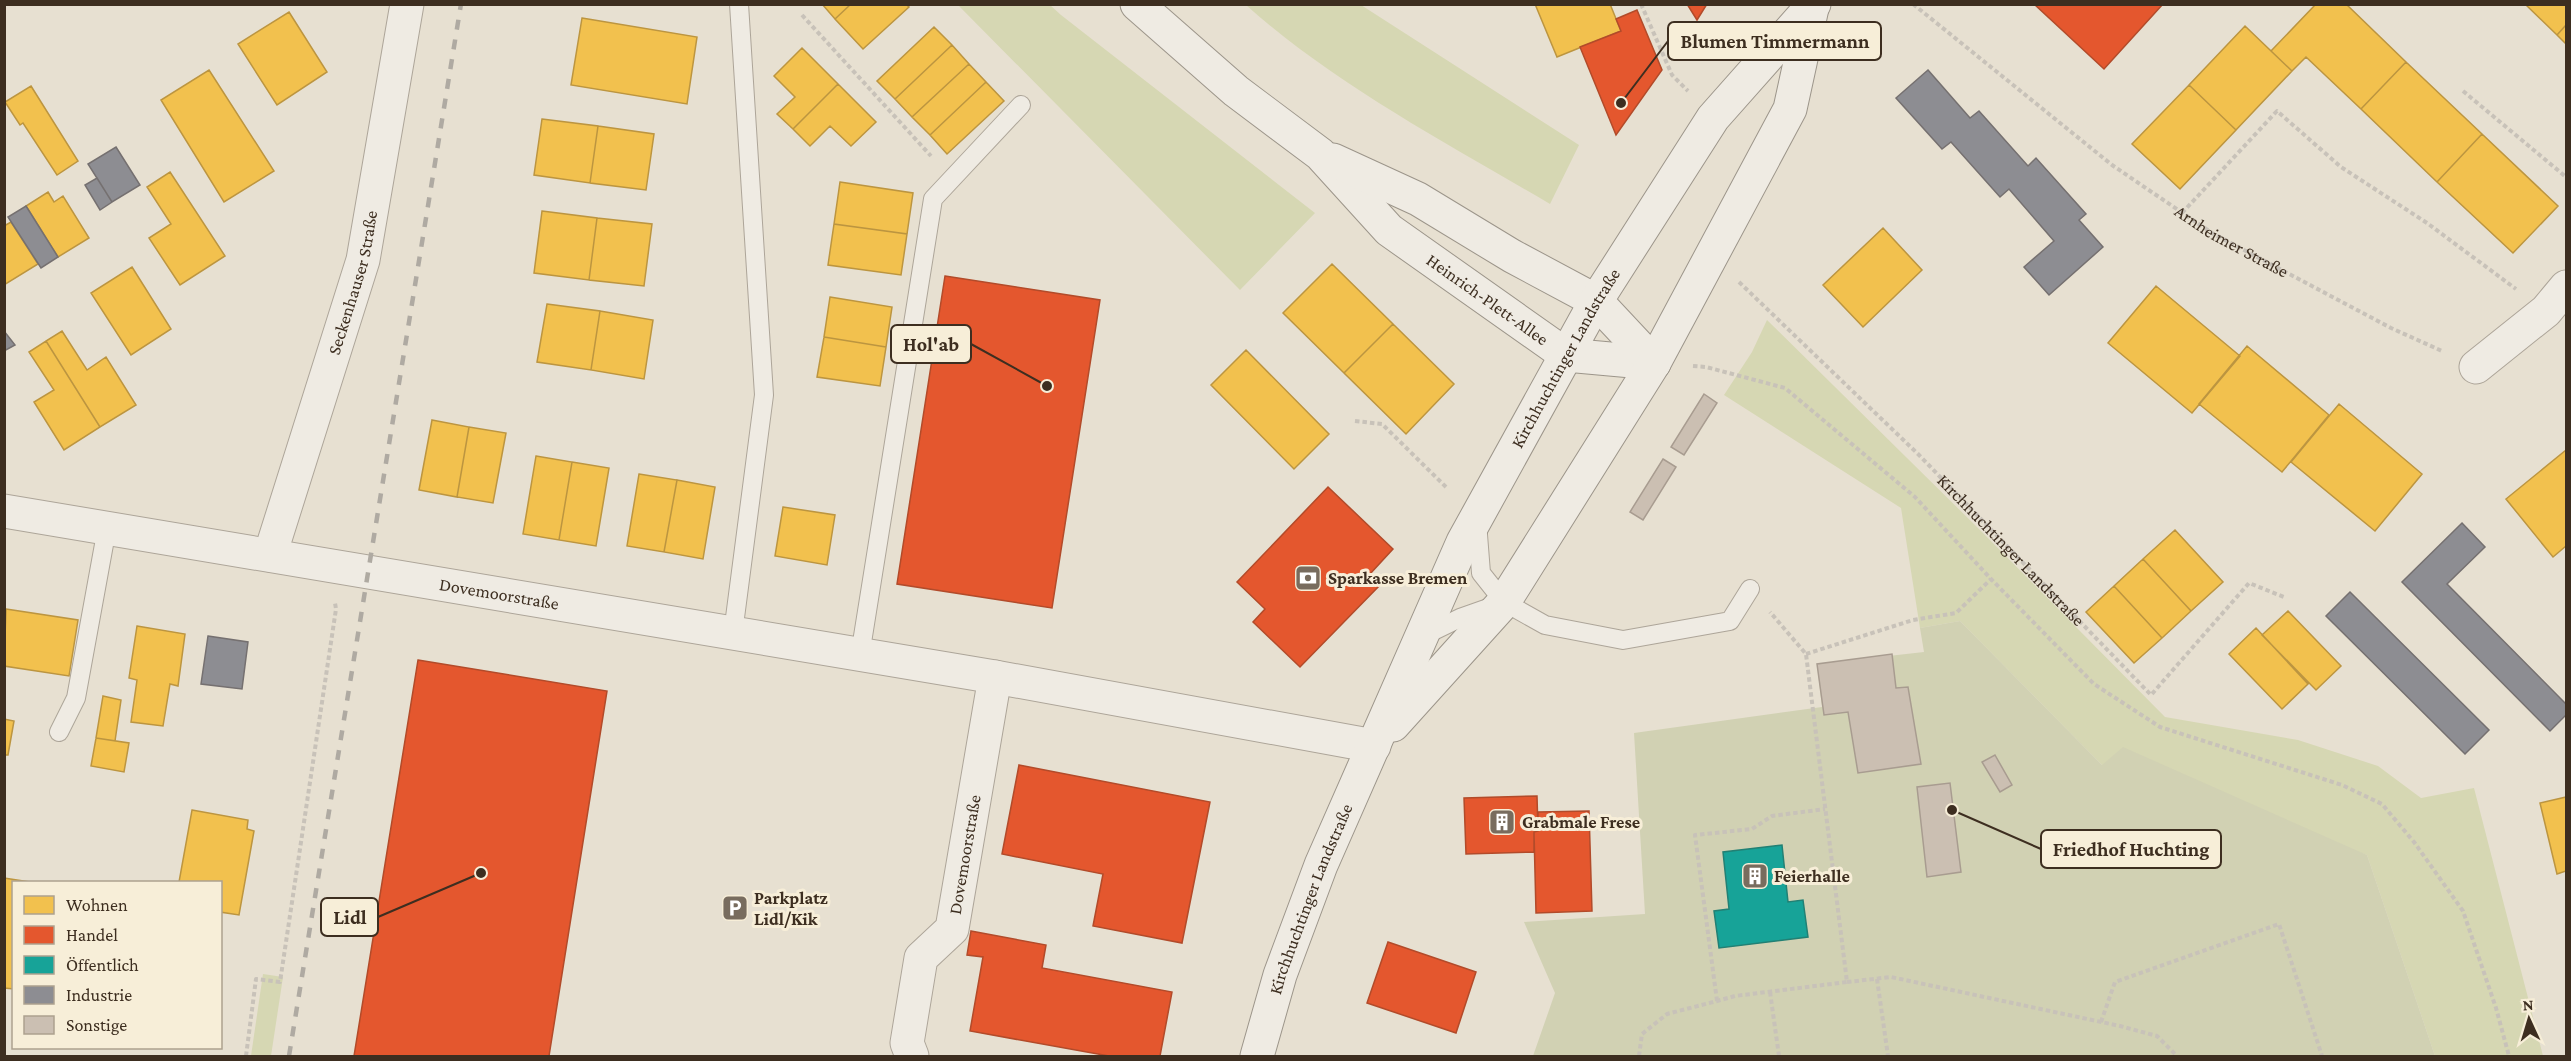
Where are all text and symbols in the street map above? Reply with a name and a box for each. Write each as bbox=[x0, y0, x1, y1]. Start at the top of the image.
callout: Blumen Timmermann bbox=[1668, 22, 1881, 60]
text: Blumen Timmermann bbox=[1680, 30, 1870, 52]
street label: Arnheimer Straße bbox=[2171, 201, 2292, 282]
street label: Seckenhauser Straße bbox=[324, 209, 381, 357]
street label: Heinrich-Plett-Allee bbox=[1423, 250, 1552, 349]
street label: Kirchhuchtinger Landstraße bbox=[1507, 265, 1624, 451]
callout: Hol'ab bbox=[891, 325, 971, 363]
text: Hol'ab bbox=[903, 333, 959, 355]
street label: Kirchhuchtinger Landstraße bbox=[1933, 470, 2089, 630]
bank icon: Sparkasse Bremen bbox=[1293, 563, 1323, 593]
place label: Sparkasse Bremen bbox=[1328, 568, 1468, 588]
street label: Dovemoorstraße bbox=[438, 574, 560, 614]
street label: Dovemoorstraße bbox=[945, 793, 985, 916]
street label: Kirchhuchtinger Landstraße bbox=[1265, 801, 1357, 997]
building icon: Grabmale Frese bbox=[1487, 807, 1517, 837]
place label: Grabmale Frese bbox=[1522, 812, 1640, 832]
callout: Friedhof Huchting bbox=[2041, 830, 2221, 868]
text: Friedhof Huchting bbox=[2053, 838, 2209, 860]
building icon: Feierhalle bbox=[1740, 861, 1770, 891]
place label: Feierhalle bbox=[1774, 866, 1850, 886]
legend bbox=[12, 881, 222, 1049]
place label: Parkplatz Lidl/Kik bbox=[754, 888, 828, 929]
parking icon: Parkplatz Lidl/Kik bbox=[720, 893, 750, 923]
text: Wohnen bbox=[66, 895, 128, 915]
callout: Lidl bbox=[321, 898, 378, 936]
text: Lidl bbox=[333, 906, 367, 928]
text: Handel bbox=[66, 925, 118, 945]
text: Öffentlich bbox=[66, 955, 139, 975]
text: Industrie bbox=[66, 985, 132, 1005]
north arrow bbox=[2499, 989, 2559, 1049]
text: N bbox=[2522, 996, 2534, 1013]
text: Sonstige bbox=[66, 1015, 127, 1035]

